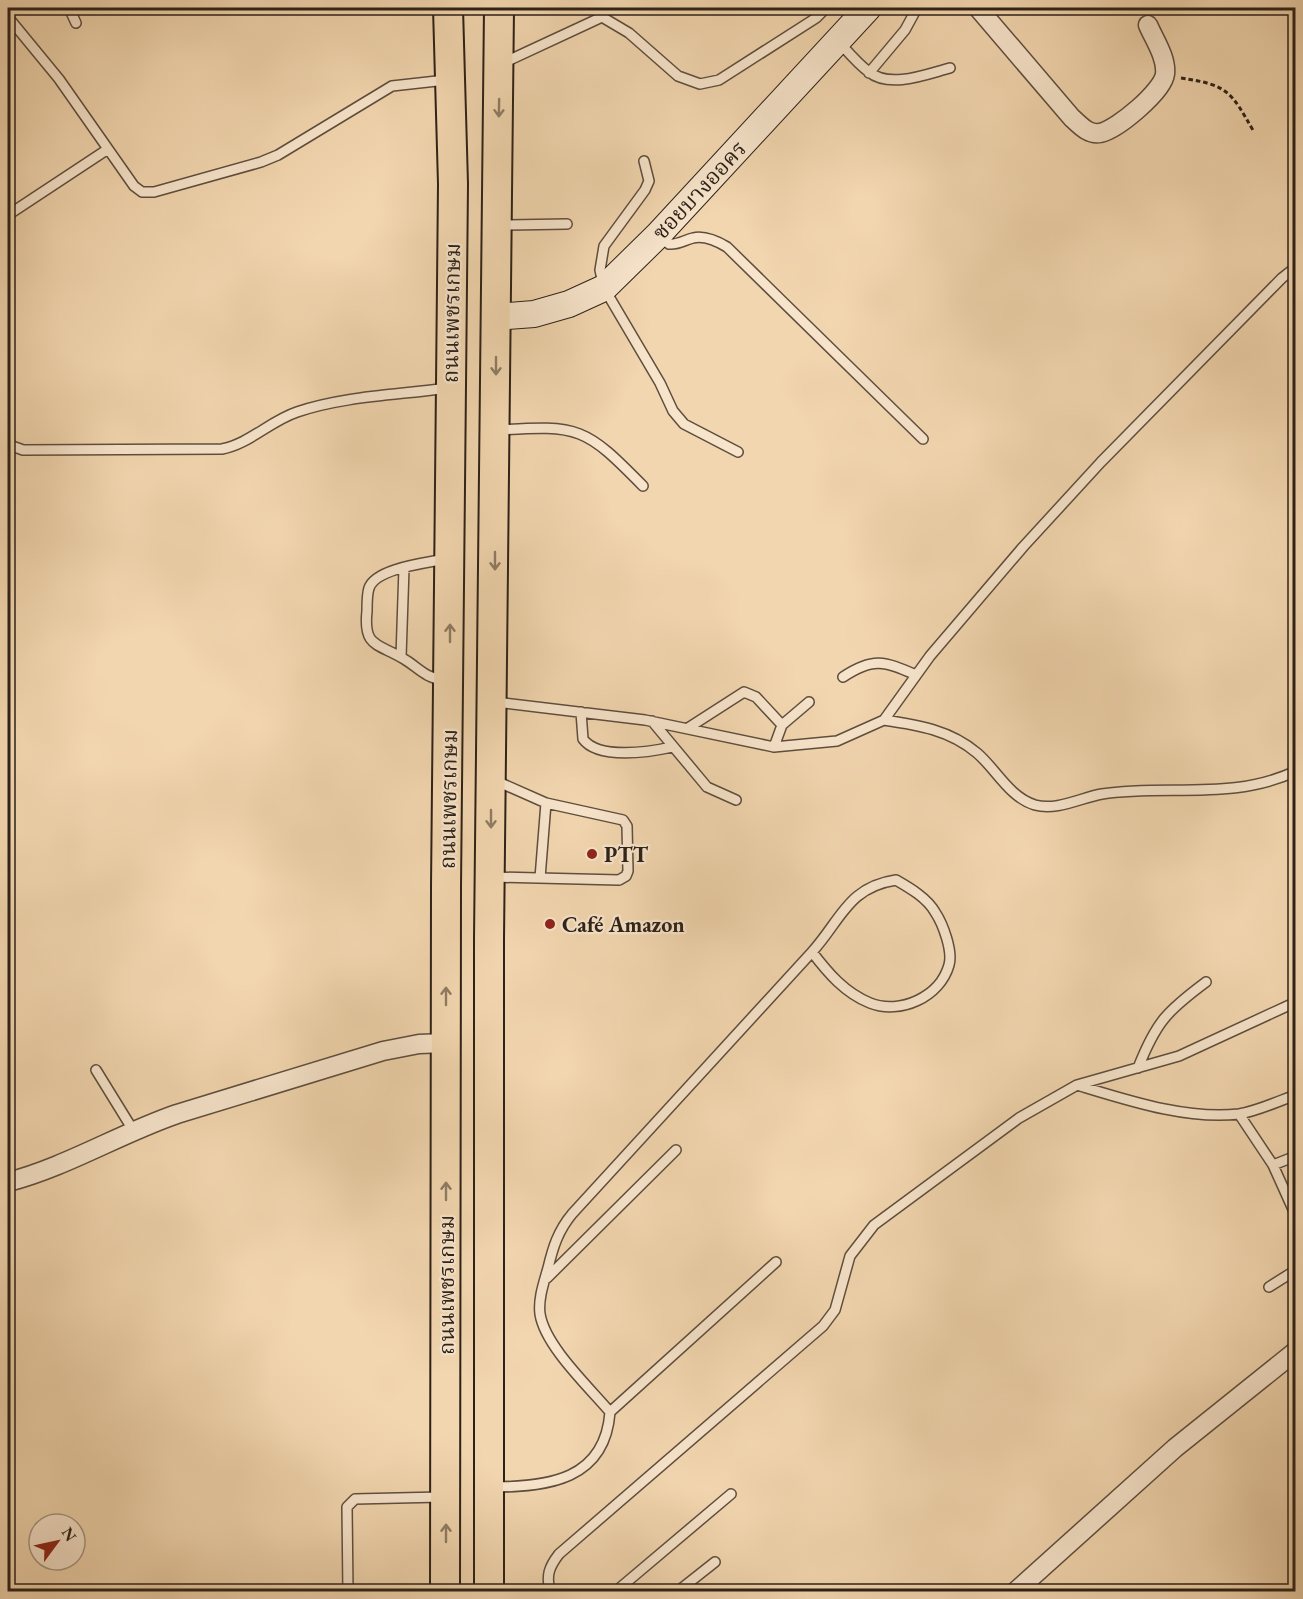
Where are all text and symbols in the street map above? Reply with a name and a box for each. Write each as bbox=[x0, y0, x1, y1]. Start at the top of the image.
one-way arrow bbox=[493, 97, 505, 117]
street label: ซอยบางออคร bbox=[646, 135, 753, 246]
street label: ถนนเพชรเกษม bbox=[436, 243, 467, 383]
one-way arrow bbox=[490, 355, 502, 375]
one-way arrow bbox=[489, 550, 501, 570]
one-way arrow bbox=[444, 624, 456, 644]
street label: ถนนเพชรเกษม bbox=[433, 729, 464, 869]
one-way arrow bbox=[485, 808, 497, 828]
place label: PTT bbox=[604, 840, 649, 869]
marker: PTT bbox=[585, 847, 599, 861]
place label: Café Amazon bbox=[562, 910, 685, 939]
marker: Café Amazon bbox=[543, 917, 557, 931]
one-way arrow bbox=[440, 987, 452, 1007]
one-way arrow bbox=[440, 1182, 452, 1202]
street label: ถนนเพชรเกษม bbox=[432, 1215, 461, 1355]
north arrow bbox=[27, 1512, 87, 1572]
text: N bbox=[57, 1523, 82, 1545]
one-way arrow bbox=[440, 1524, 452, 1544]

